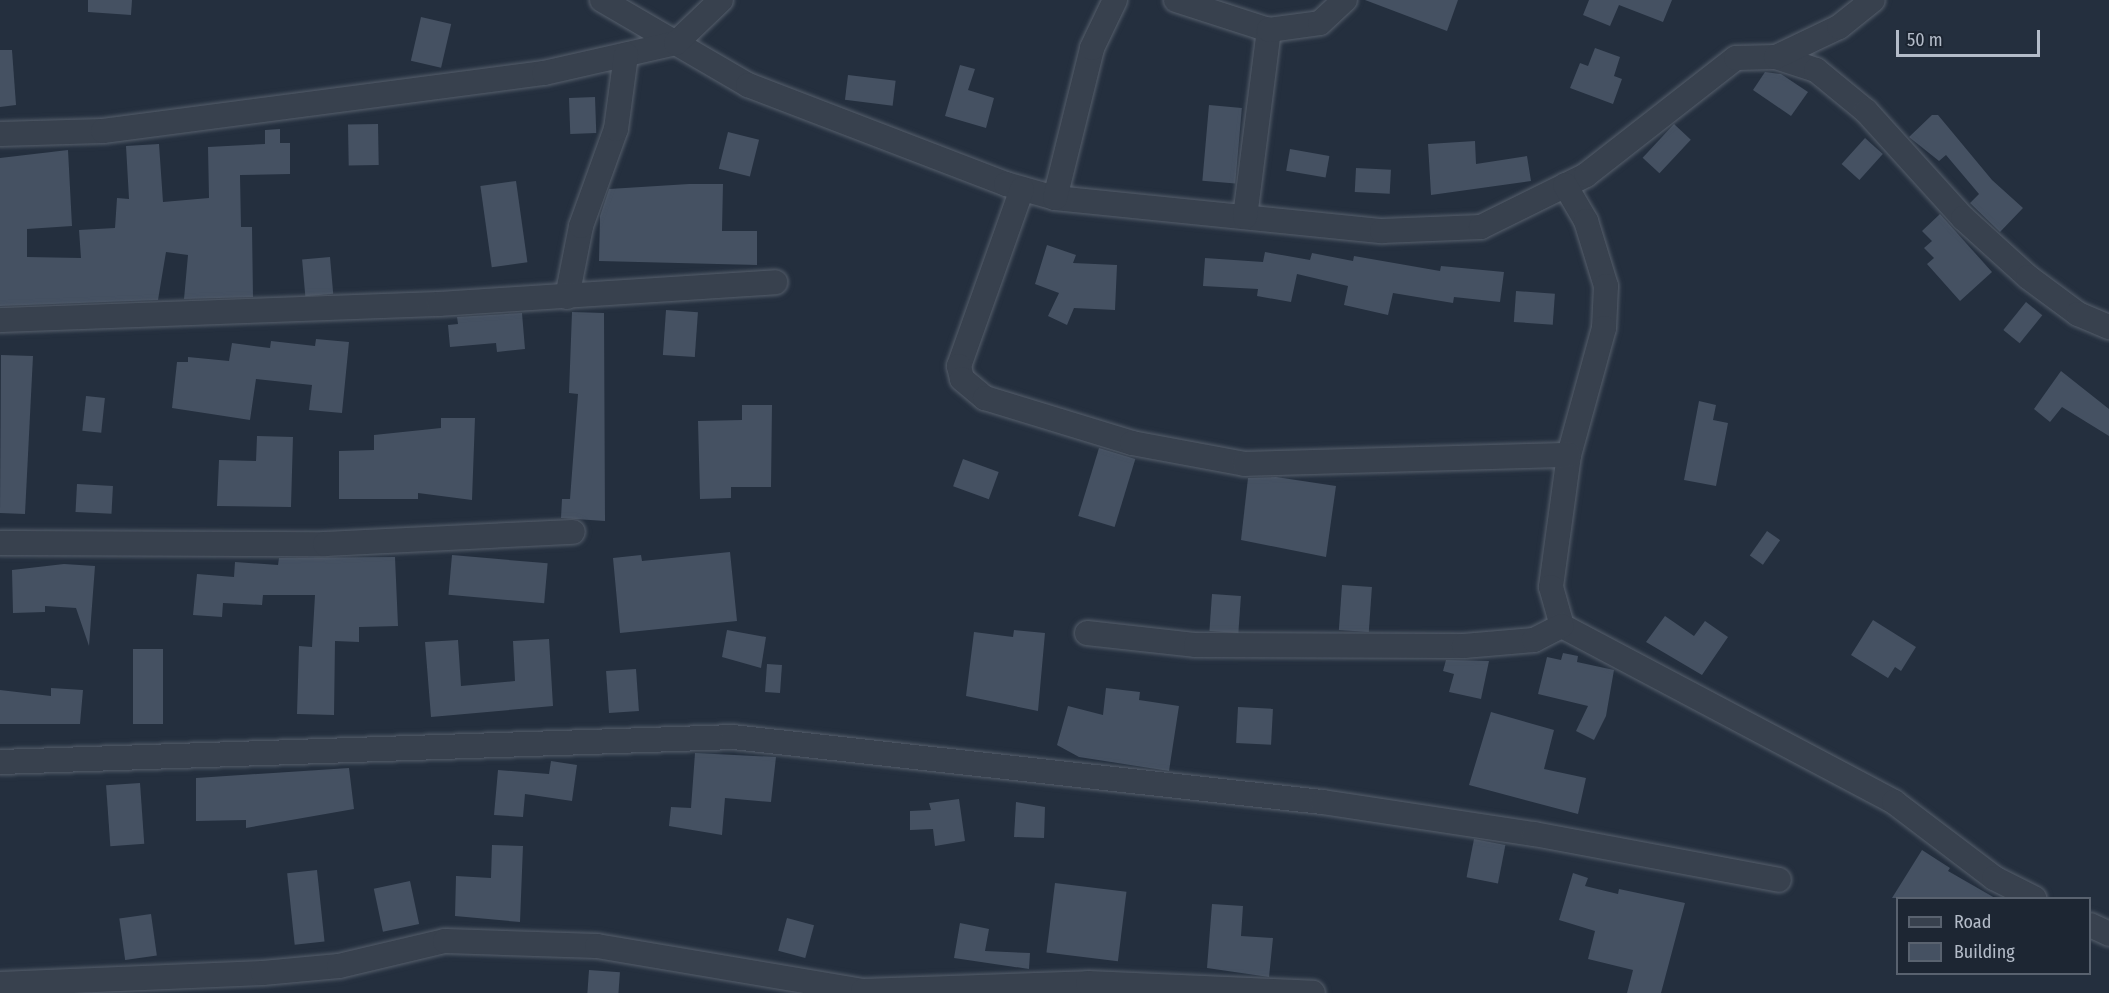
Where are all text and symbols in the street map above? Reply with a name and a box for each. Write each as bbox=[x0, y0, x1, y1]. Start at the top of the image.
scale bar bbox=[1899, 18, 2043, 56]
text: 50 m bbox=[1907, 29, 1943, 51]
legend bbox=[1896, 897, 2091, 975]
text: Road bbox=[1954, 911, 1991, 933]
text: Building bbox=[1954, 941, 2015, 963]

